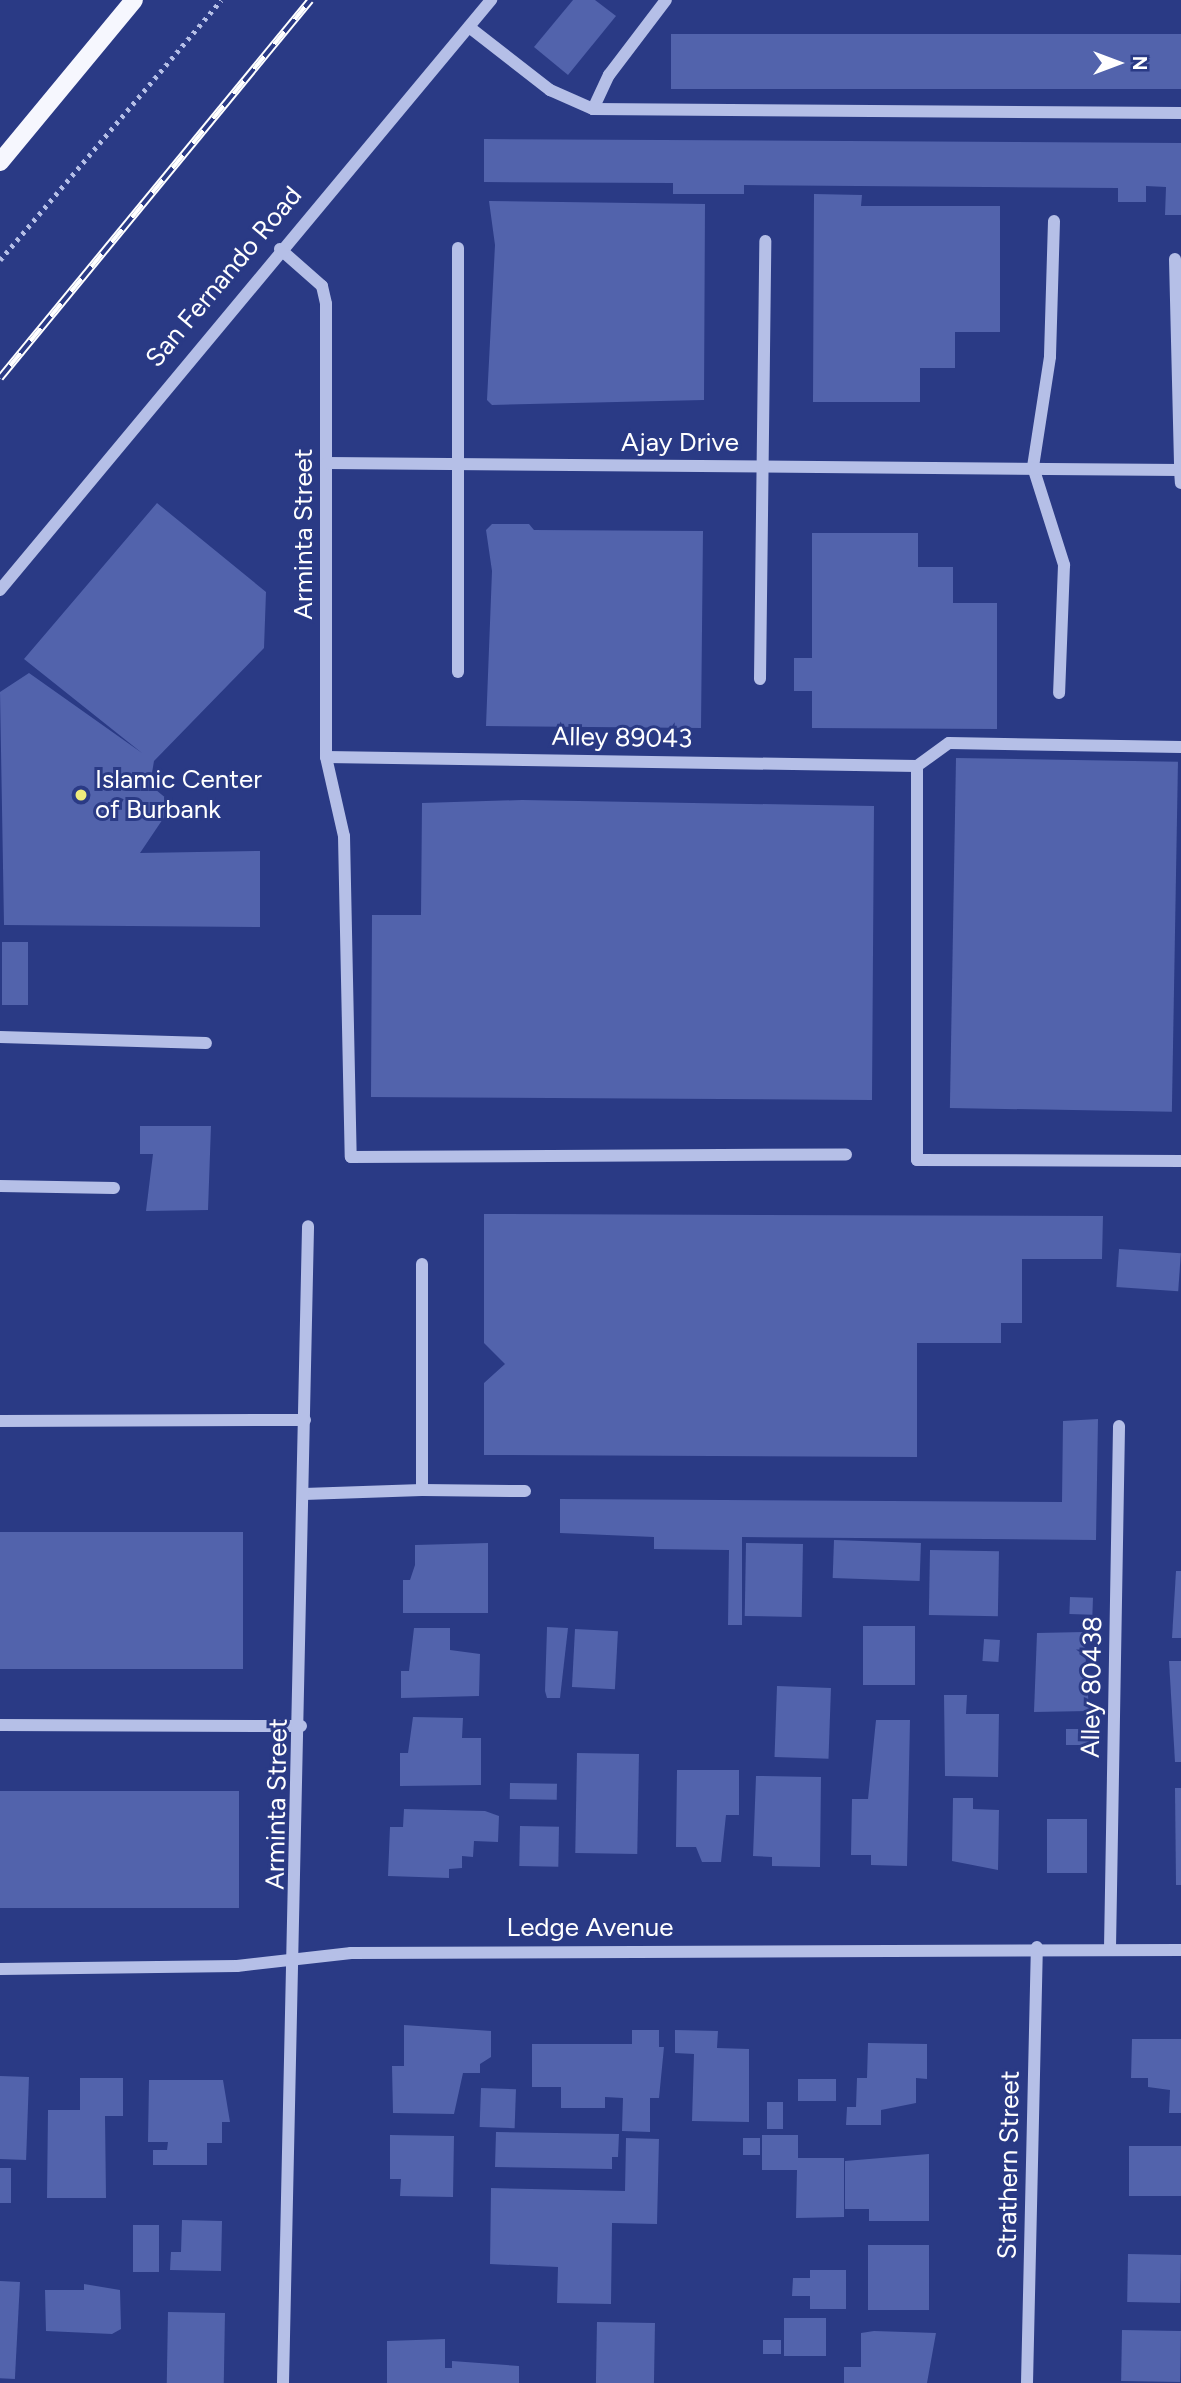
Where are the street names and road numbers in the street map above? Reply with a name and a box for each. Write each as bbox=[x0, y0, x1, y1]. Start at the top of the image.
street label: San Fernando Road bbox=[139, 180, 309, 374]
street label: Ajay Drive bbox=[621, 427, 739, 459]
street label: Arminta Street bbox=[288, 448, 320, 620]
street label: Alley 89043 bbox=[551, 721, 693, 755]
street label: Alley 80438 bbox=[1075, 1616, 1109, 1758]
street label: Arminta Street bbox=[260, 1718, 294, 1890]
street label: Ledge Avenue bbox=[507, 1912, 673, 1944]
street label: Strathern Street bbox=[992, 2070, 1026, 2260]

